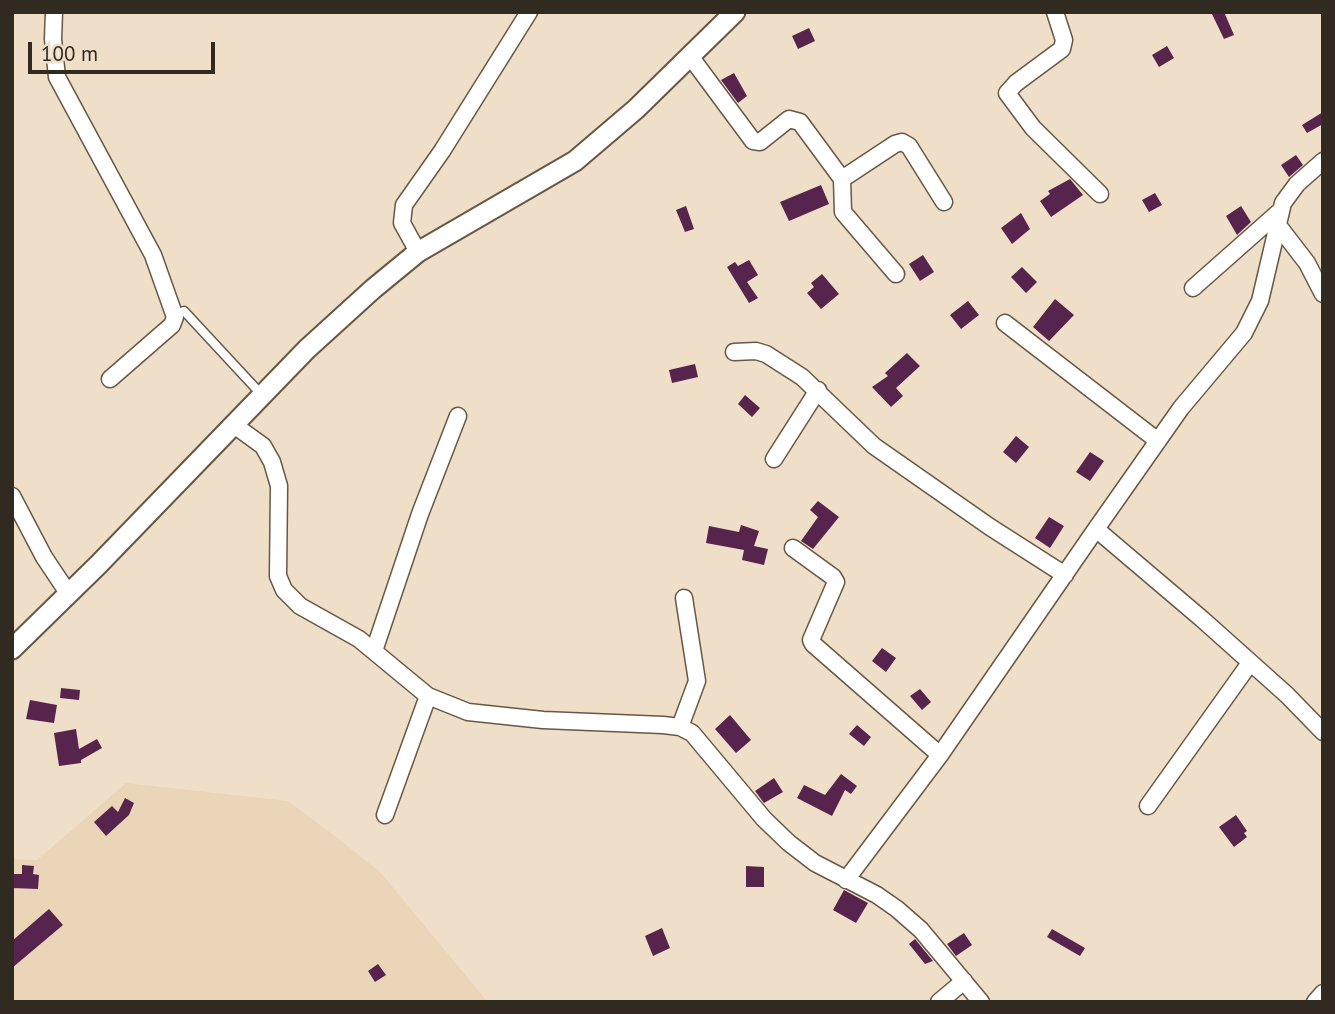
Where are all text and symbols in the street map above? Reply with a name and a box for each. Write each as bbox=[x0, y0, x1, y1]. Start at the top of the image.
scale bar bbox=[32, 28, 219, 72]
text: 100 m bbox=[41, 40, 98, 67]

